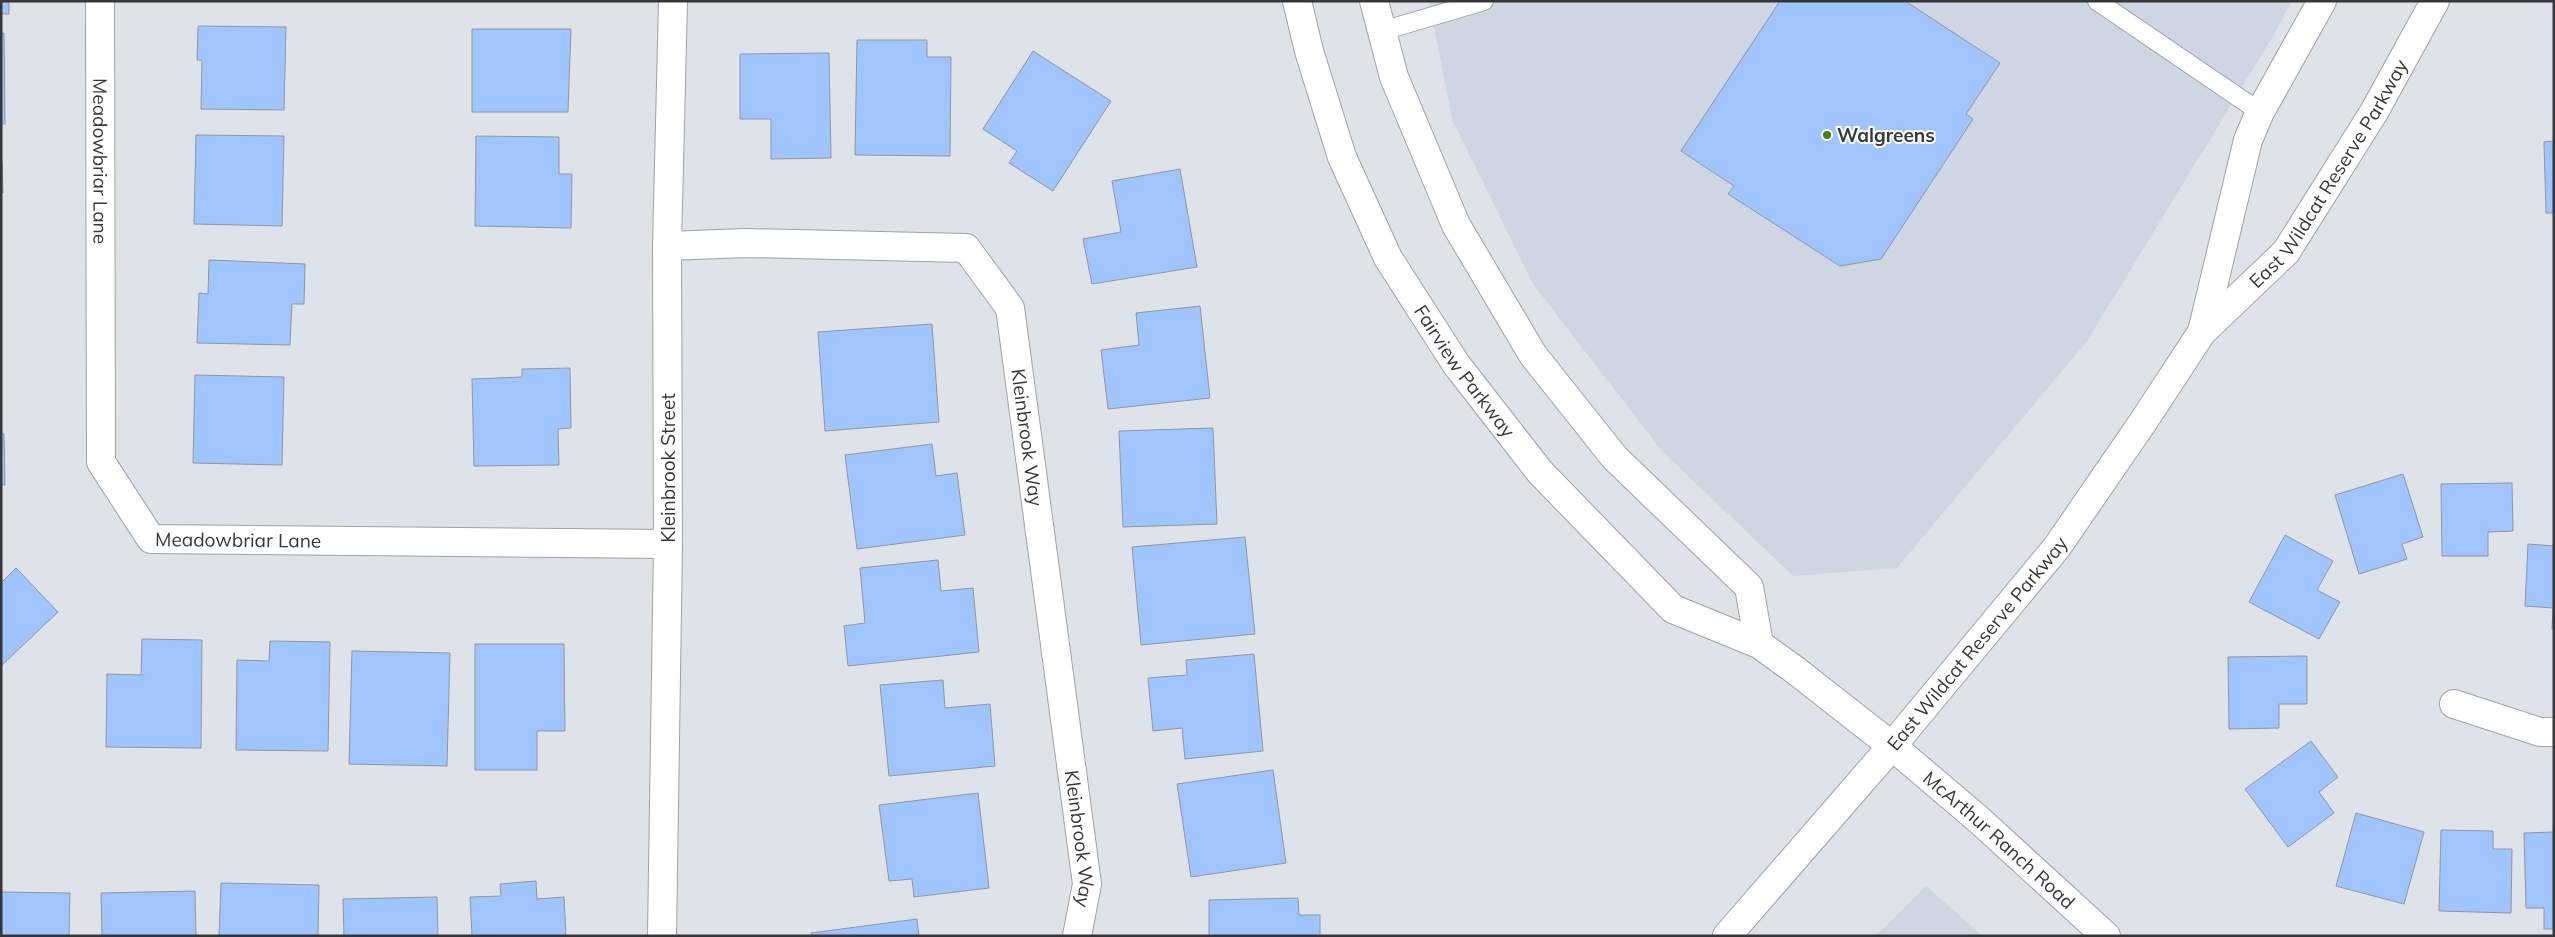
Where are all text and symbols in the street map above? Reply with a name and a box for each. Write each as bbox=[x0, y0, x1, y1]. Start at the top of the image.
street label: East Wildcat Reserve Parkway bbox=[2244, 55, 2413, 293]
street label: Meadowbriar Lane bbox=[88, 78, 113, 244]
place label: Walgreens bbox=[1837, 123, 1935, 147]
marker: Walgreens bbox=[1821, 129, 1833, 141]
street label: Fairview Parkway bbox=[1409, 300, 1520, 442]
street label: Kleinbrook Way bbox=[1006, 367, 1048, 508]
street label: Kleinbrook Street bbox=[656, 393, 680, 543]
street label: Meadowbriar Lane bbox=[155, 527, 321, 553]
street label: East Wildcat Reserve Parkway bbox=[1882, 532, 2073, 755]
street label: McArthur Ranch Road bbox=[1918, 766, 2080, 914]
street label: Kleinbrook Way bbox=[1060, 768, 1099, 910]

